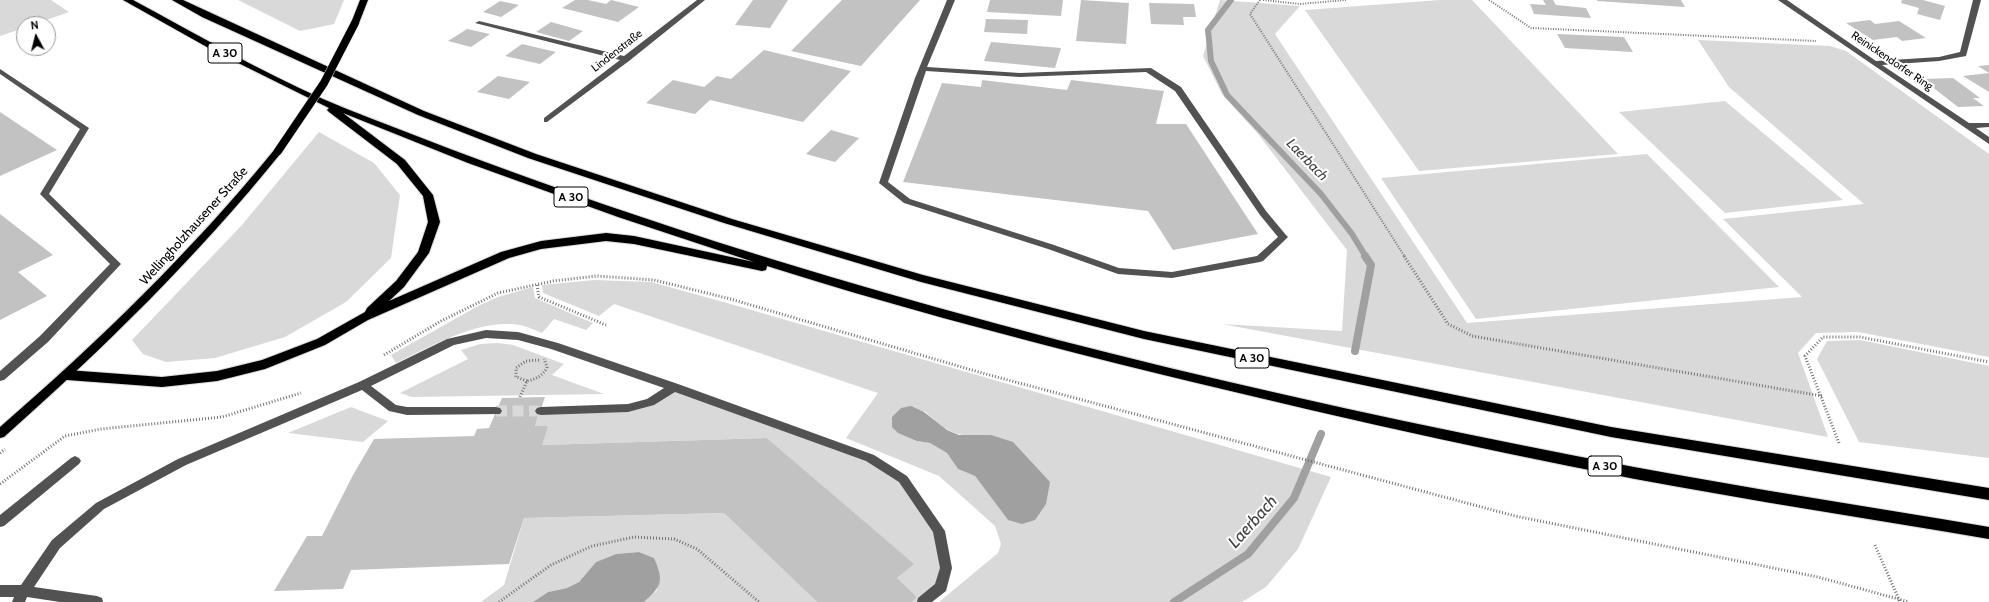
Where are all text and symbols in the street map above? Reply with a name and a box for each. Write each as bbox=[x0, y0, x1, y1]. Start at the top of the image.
north arrow bbox=[16, 16, 56, 56]
text: N bbox=[30, 18, 39, 33]
street label: Lindenstraße bbox=[589, 27, 645, 75]
street label: Reinickendorfer Ring bbox=[1849, 29, 1935, 93]
road number: A 30 bbox=[208, 43, 242, 63]
water label: Laerbach bbox=[1283, 135, 1331, 185]
street label: Wellingholzhausener Straße bbox=[137, 164, 251, 288]
road number: A 30 bbox=[554, 187, 588, 207]
road number: A 30 bbox=[1235, 348, 1269, 368]
road number: A 30 bbox=[1588, 456, 1622, 476]
water label: Laerbach bbox=[1224, 492, 1282, 552]

